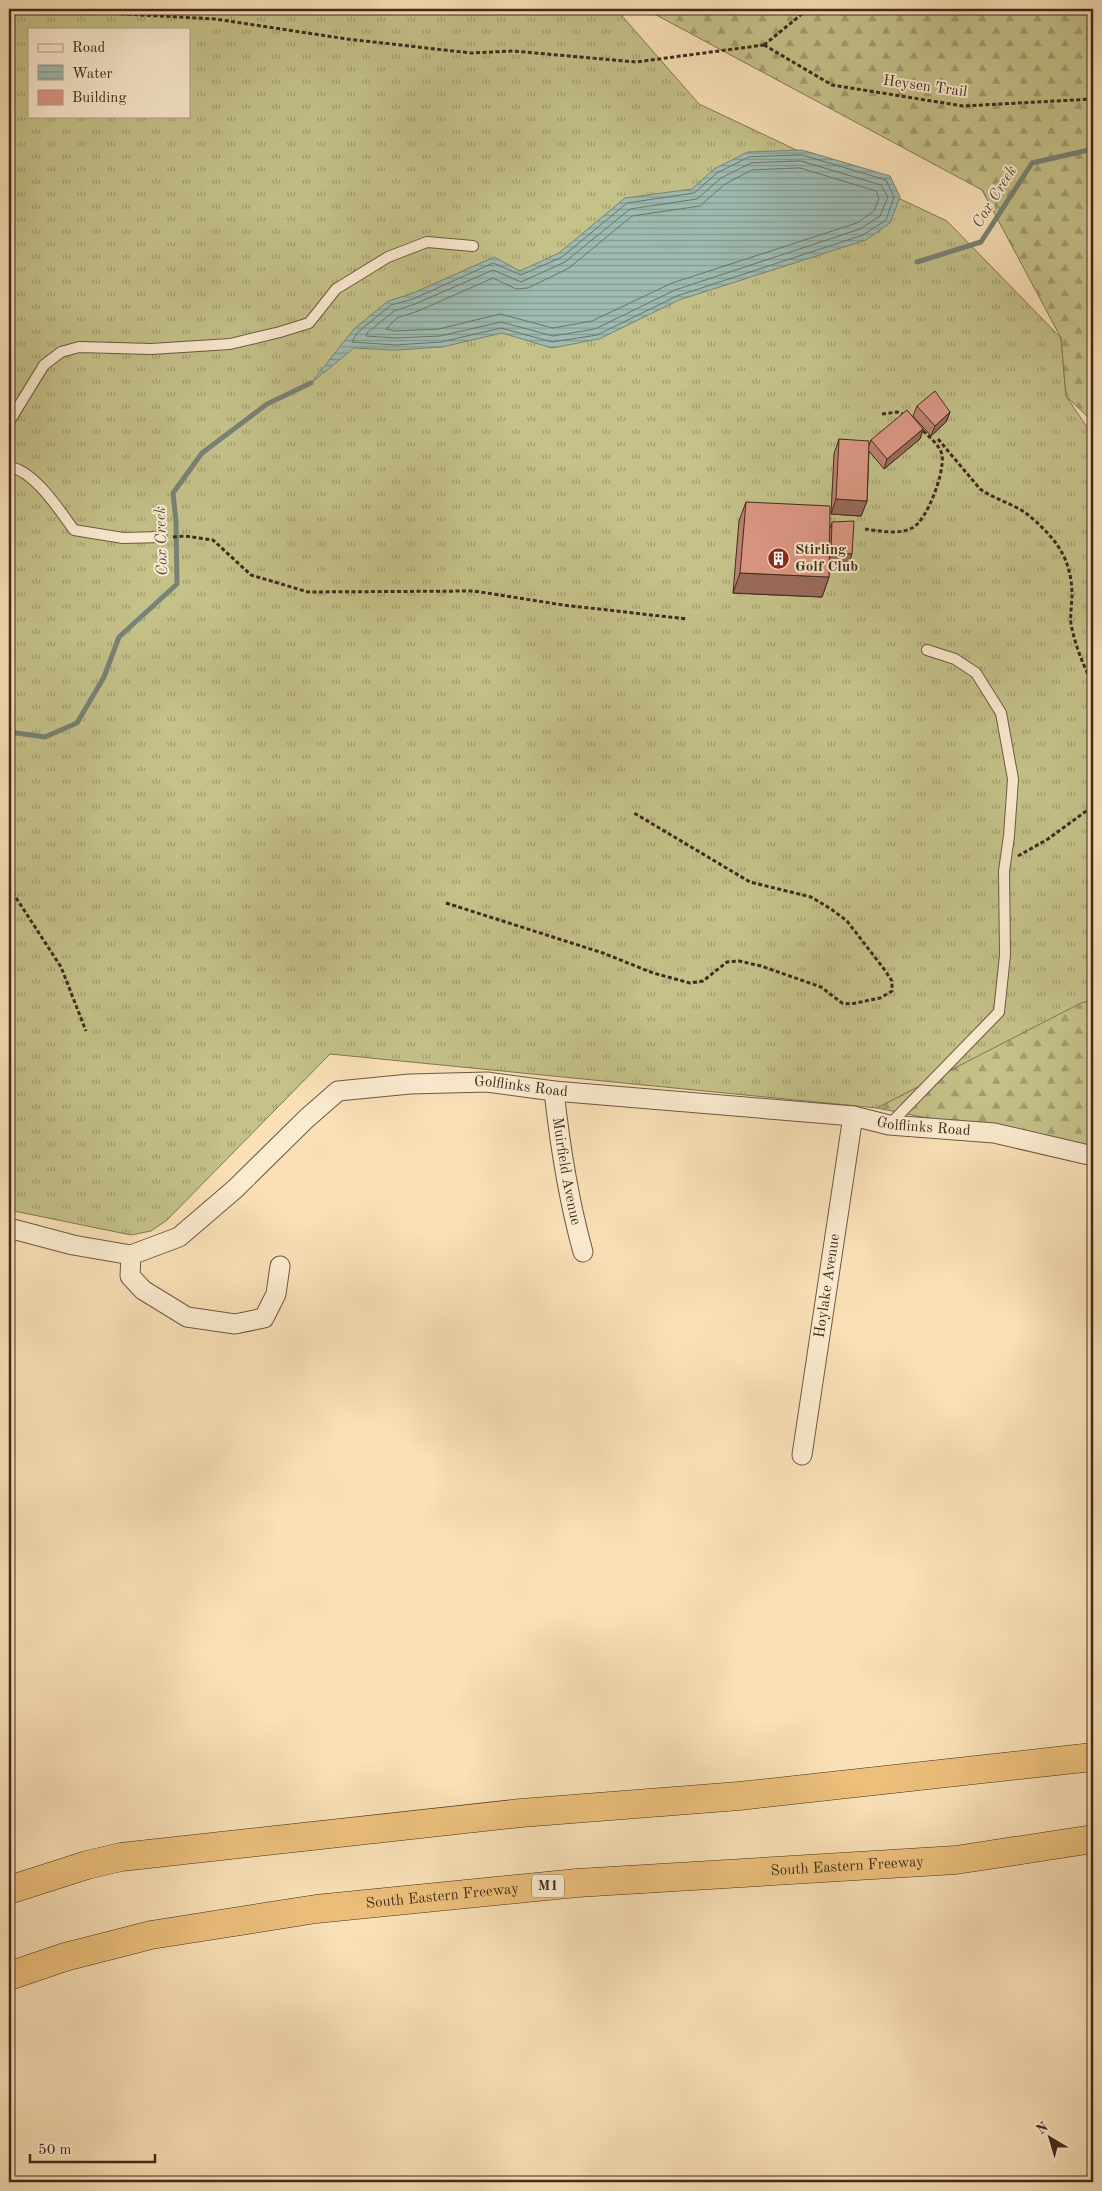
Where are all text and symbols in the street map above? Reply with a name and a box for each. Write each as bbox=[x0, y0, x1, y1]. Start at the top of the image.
legend bbox=[28, 28, 190, 118]
text: Road bbox=[72, 41, 106, 56]
text: Water bbox=[72, 67, 113, 82]
street label: Heysen Trail bbox=[882, 74, 968, 100]
text: Building bbox=[72, 91, 127, 106]
water label: Cox Creek bbox=[970, 163, 1020, 231]
water label: Cox Creek bbox=[153, 506, 171, 576]
place label: Stirling Golf Club bbox=[795, 543, 858, 575]
building icon: Stirling Golf Club bbox=[767, 547, 791, 571]
street label: Golflinks Road bbox=[474, 1074, 569, 1100]
street label: Golflinks Road bbox=[875, 1115, 971, 1139]
street label: Muirfield Avenue bbox=[550, 1116, 583, 1227]
street label: Hoylake Avenue bbox=[812, 1233, 843, 1339]
street label: South Eastern Freeway bbox=[770, 1854, 925, 1879]
road number: M1 bbox=[532, 1874, 564, 1898]
street label: South Eastern Freeway bbox=[365, 1881, 520, 1911]
north arrow bbox=[1024, 2114, 1074, 2164]
text: N bbox=[1034, 2120, 1051, 2137]
scale bar bbox=[30, 2131, 155, 2163]
text: 50 m bbox=[38, 2143, 72, 2158]

